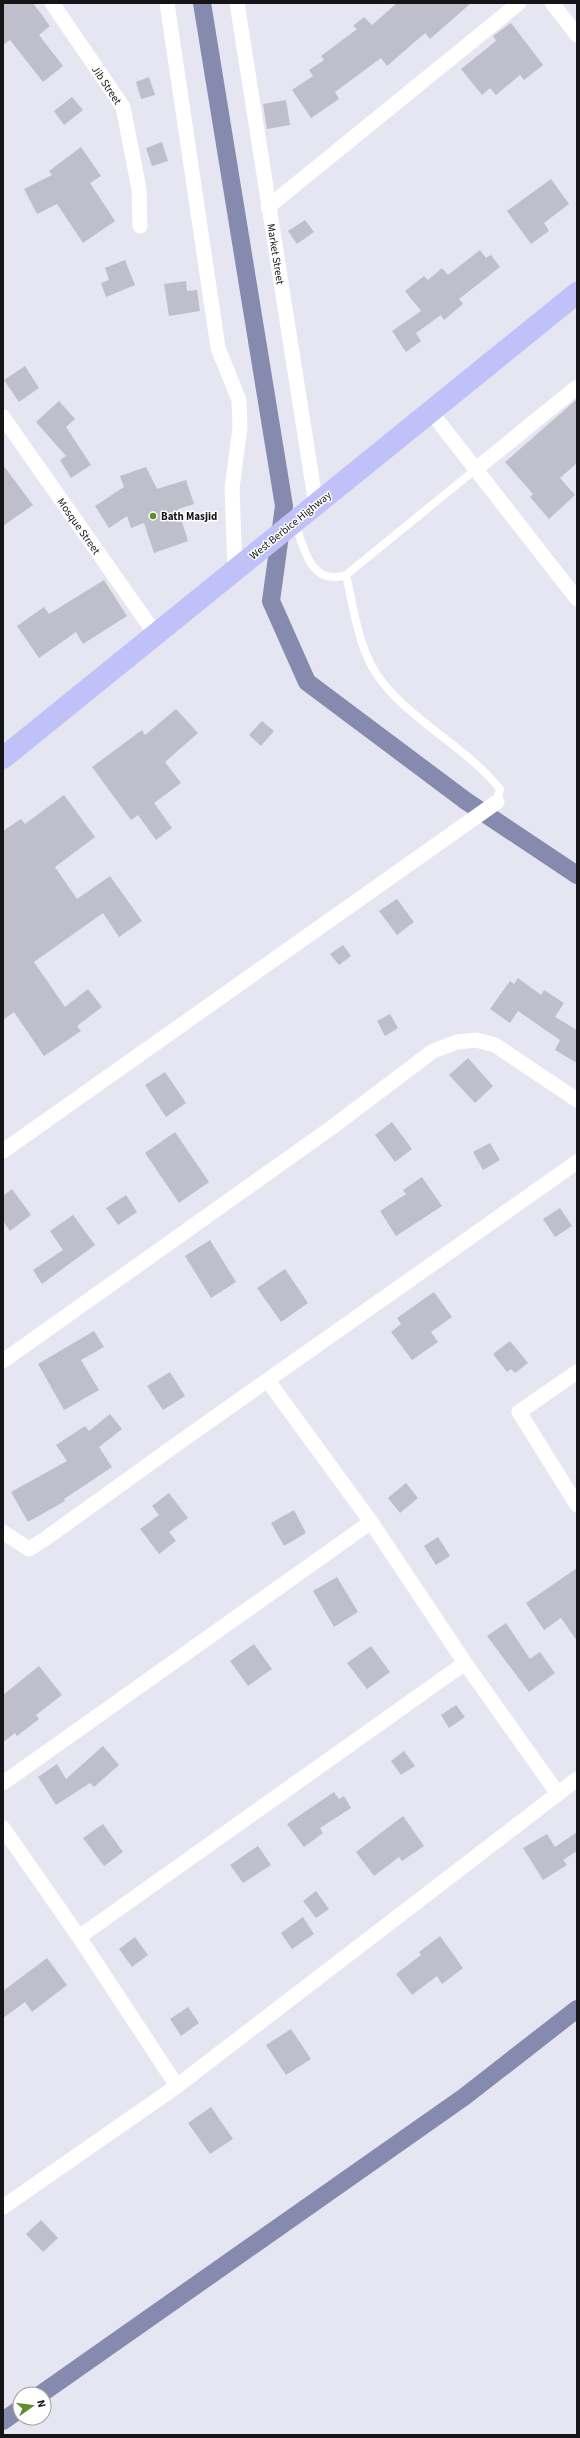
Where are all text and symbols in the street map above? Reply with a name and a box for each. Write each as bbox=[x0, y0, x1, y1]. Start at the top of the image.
street label: Jib Street bbox=[88, 63, 125, 108]
street label: Market Street bbox=[263, 223, 288, 286]
street label: West Berbice Highway bbox=[246, 488, 334, 563]
street label: Mosque Street bbox=[54, 495, 104, 558]
place label: Bath Masjid bbox=[161, 509, 217, 524]
marker: Bath Masjid bbox=[148, 511, 158, 521]
north arrow bbox=[12, 2386, 52, 2426]
text: N bbox=[33, 2398, 49, 2409]

